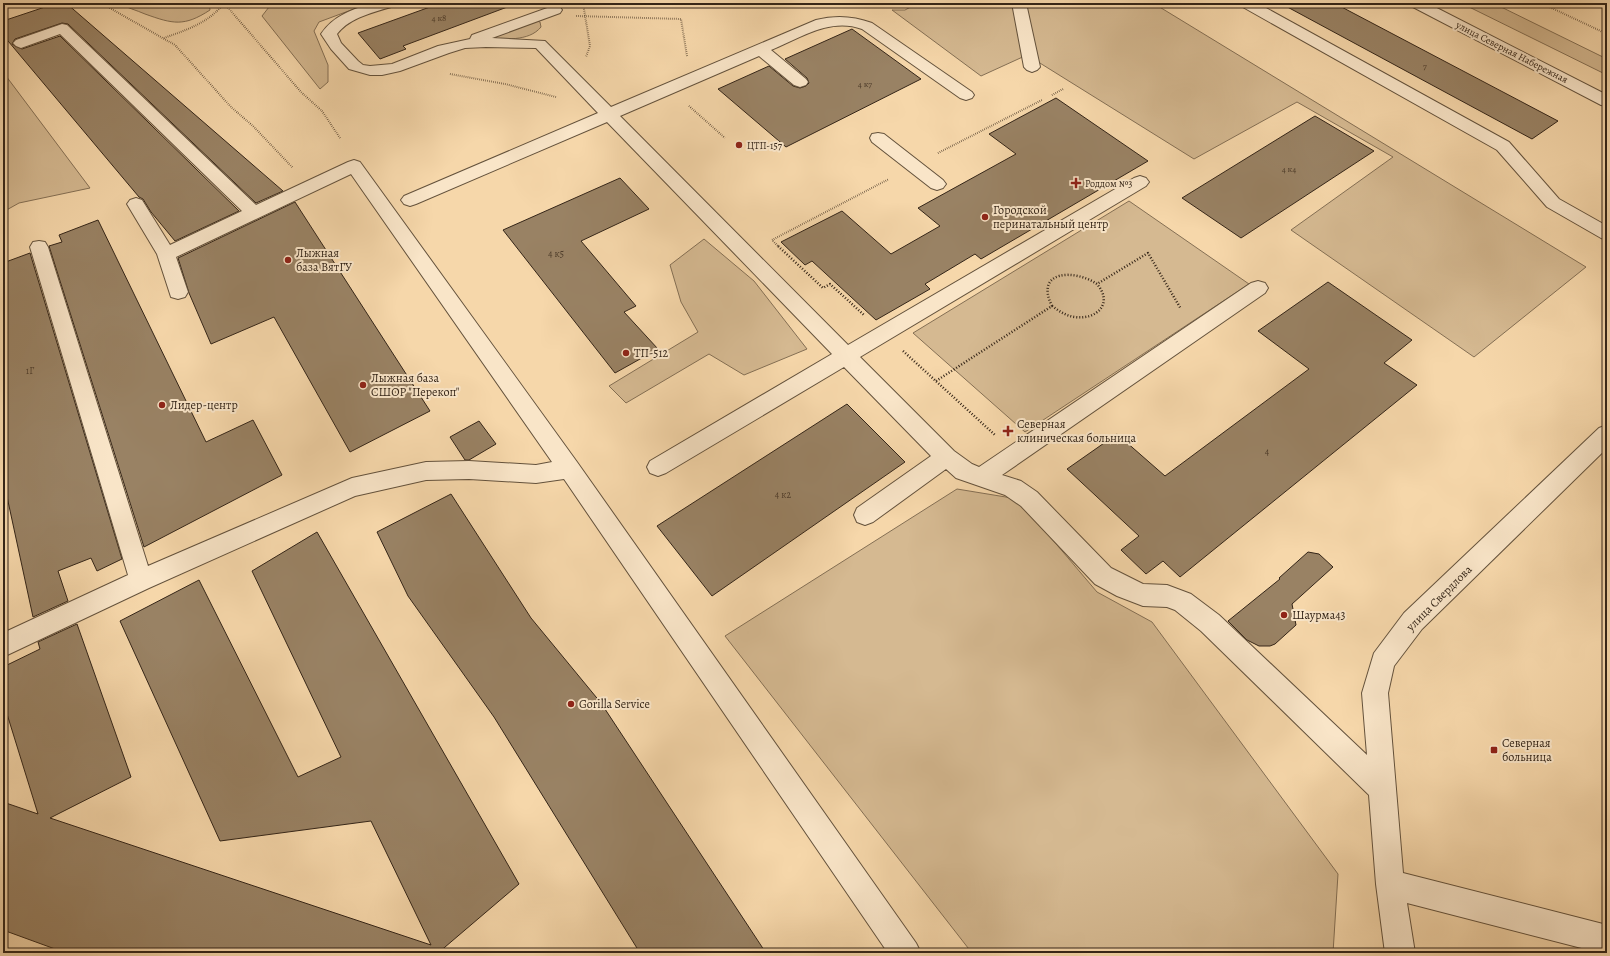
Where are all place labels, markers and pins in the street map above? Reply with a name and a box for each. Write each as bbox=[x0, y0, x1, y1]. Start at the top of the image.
place label: ЦТП-157 bbox=[747, 139, 783, 152]
marker: ЦТП-157 bbox=[734, 140, 744, 150]
marker: Роддом №3 bbox=[1070, 177, 1082, 189]
place label: Роддом №3 bbox=[1085, 177, 1132, 190]
place label: Городской перинатальный центр bbox=[993, 202, 1108, 232]
marker: Городской перинатальный центр bbox=[980, 212, 990, 222]
place label: Лыжная база ВятГУ bbox=[296, 245, 352, 275]
marker: Лыжная база ВятГУ bbox=[283, 255, 293, 265]
place label: ТП-512 bbox=[634, 345, 669, 361]
marker: ТП-512 bbox=[621, 348, 631, 358]
place label: Лыжная база СШОР "Перекоп" bbox=[371, 370, 460, 400]
marker: Лыжная база СШОР "Перекоп" bbox=[358, 380, 368, 390]
place label: Лидер-центр bbox=[170, 397, 238, 413]
marker: Лидер-центр bbox=[157, 400, 167, 410]
place label: Северная клиническая больница bbox=[1017, 416, 1137, 446]
marker: Северная клиническая больница bbox=[1002, 425, 1014, 437]
place label: Шаурма43 bbox=[1292, 607, 1346, 623]
marker: Шаурма43 bbox=[1279, 610, 1289, 620]
place label: Gorilla Service bbox=[579, 696, 650, 712]
marker: Gorilla Service bbox=[566, 699, 576, 709]
place label: Северная больница bbox=[1502, 735, 1552, 765]
marker: Северная больница bbox=[1489, 745, 1499, 755]

